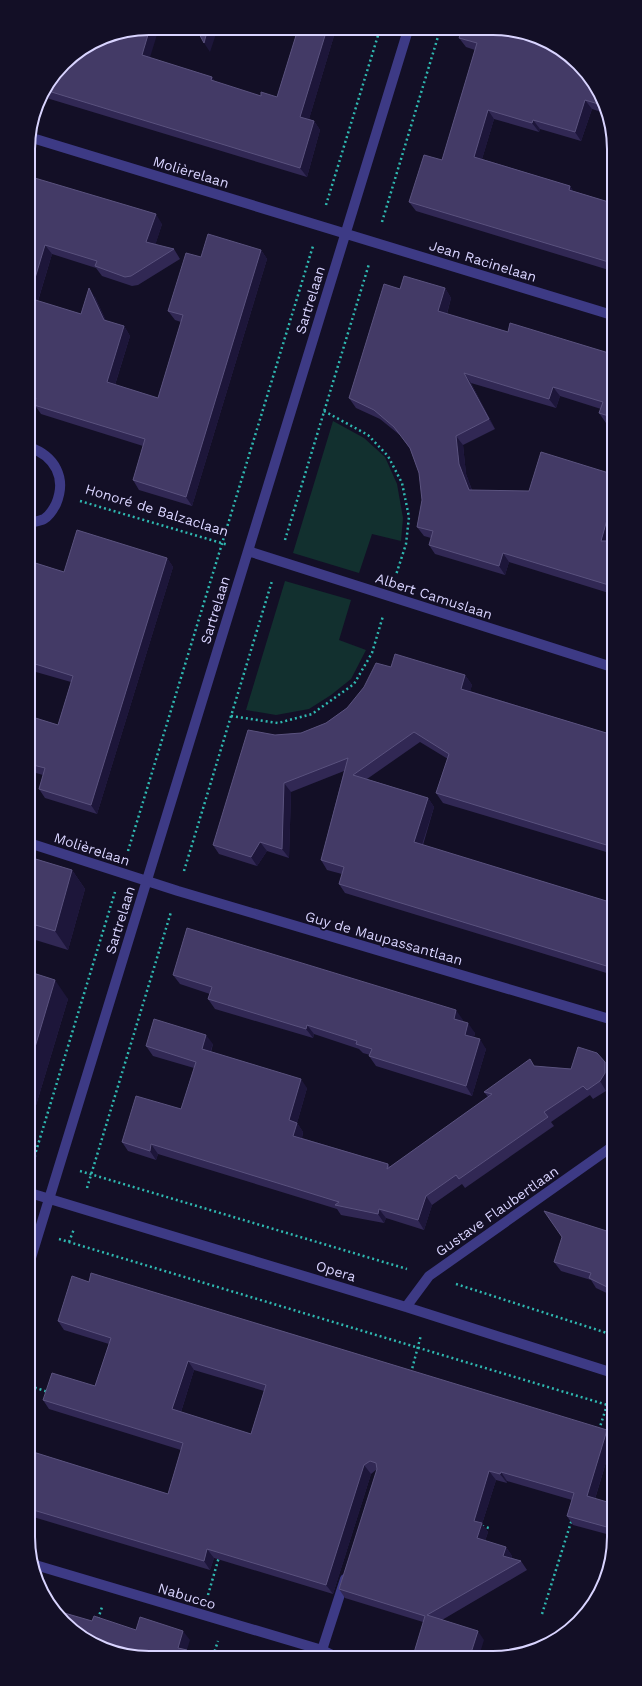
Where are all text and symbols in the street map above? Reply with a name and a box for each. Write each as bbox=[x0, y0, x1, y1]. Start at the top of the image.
street label: Molièrelaan bbox=[151, 153, 231, 191]
street label: Jean Racinelaan bbox=[427, 237, 539, 285]
street label: Sartrelaan bbox=[292, 264, 328, 336]
street label: Honoré de Balzaclaan bbox=[83, 481, 231, 539]
street label: Albert Camuslaan bbox=[374, 570, 494, 622]
street label: Sartrelaan bbox=[197, 574, 233, 646]
street label: Molièrelaan bbox=[52, 829, 132, 869]
street label: Sartrelaan bbox=[102, 884, 138, 956]
street label: Guy de Maupassantlaan bbox=[303, 908, 465, 968]
street label: Gustave Flaubertlaan bbox=[433, 1163, 561, 1259]
street label: Opera bbox=[314, 1257, 358, 1285]
street label: Nabucco bbox=[156, 1580, 218, 1612]

